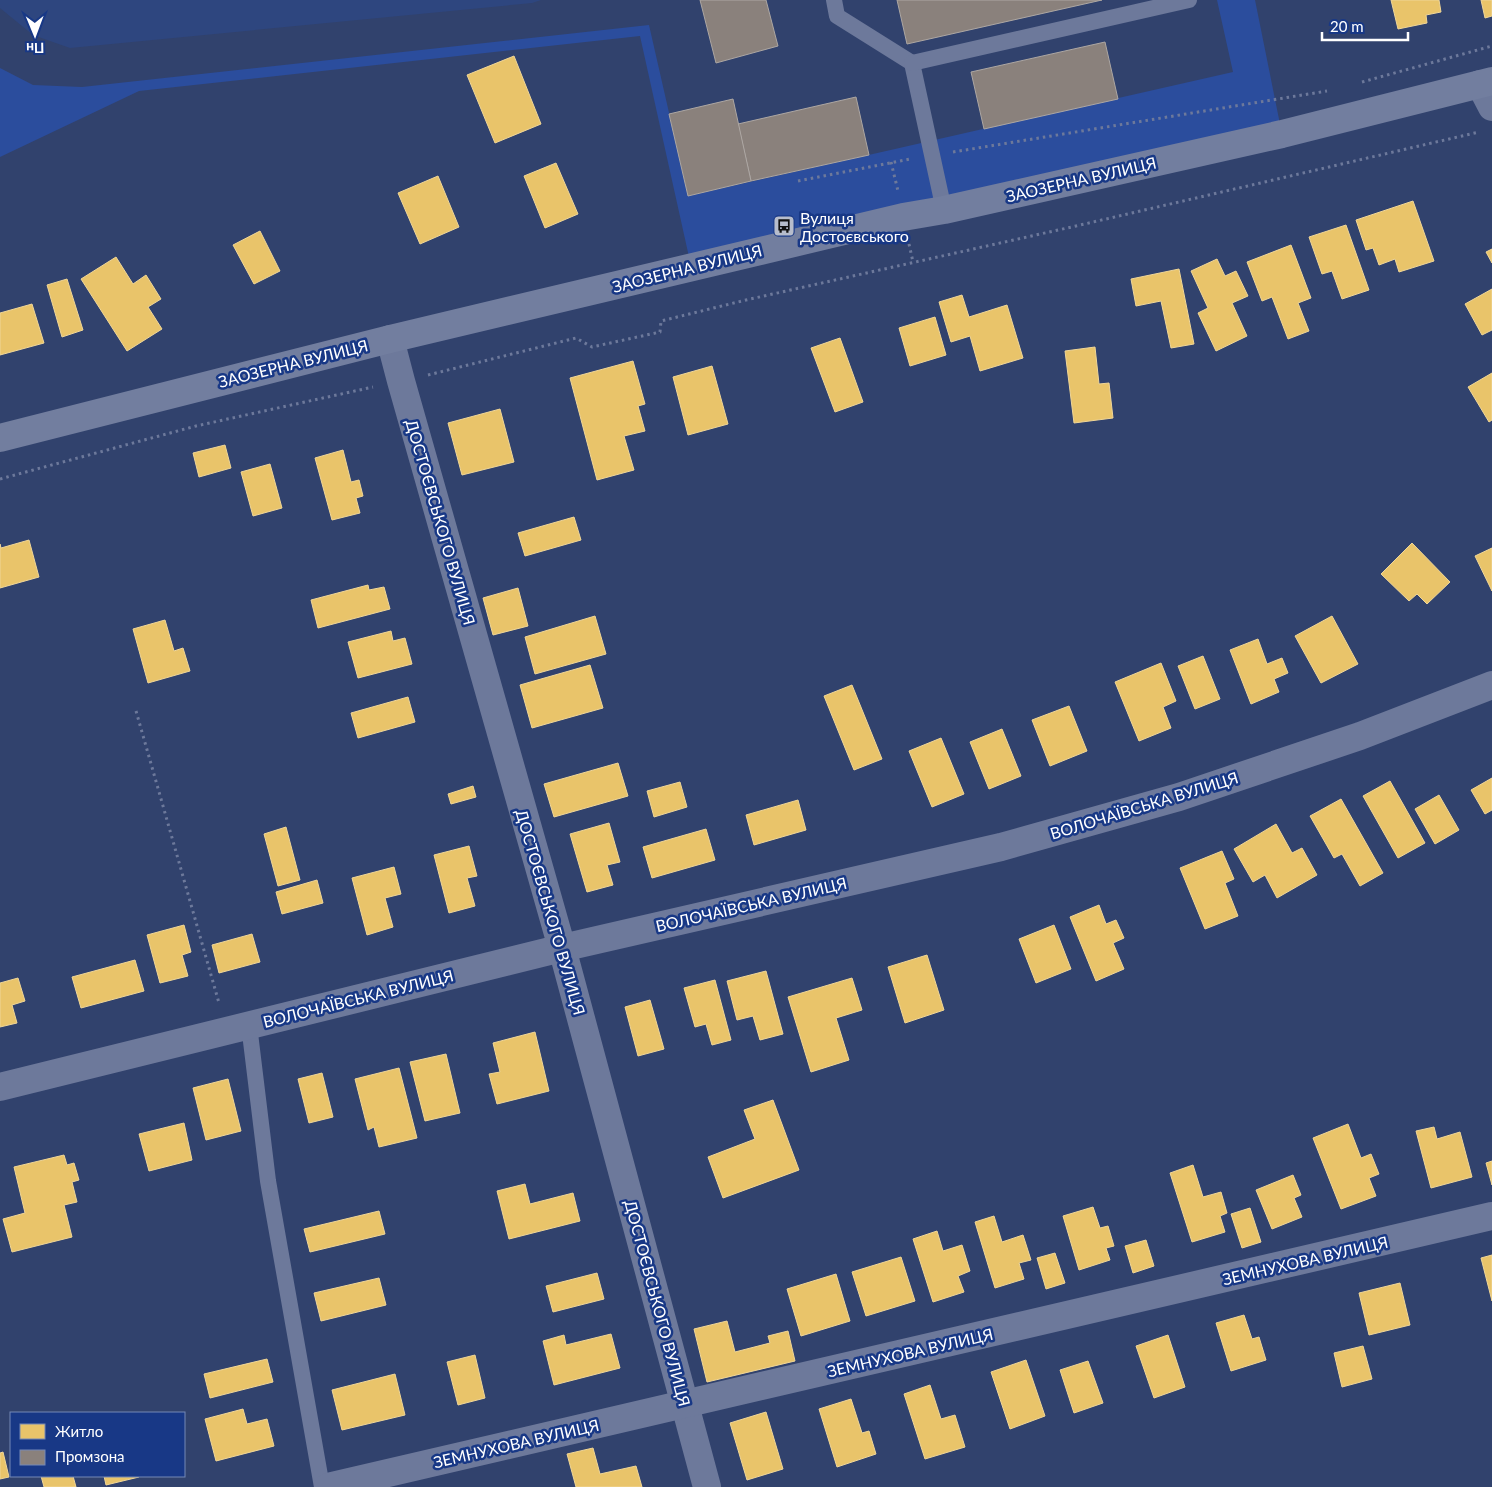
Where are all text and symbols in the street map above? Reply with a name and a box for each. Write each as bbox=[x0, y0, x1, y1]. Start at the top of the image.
north arrow bbox=[10, 10, 60, 60]
scale bar bbox=[1322, 10, 1408, 42]
text: 20 m bbox=[1330, 17, 1364, 35]
text: Пн bbox=[26, 40, 45, 57]
street label: ЗАОЗЕРНА ВУЛИЦЯ bbox=[1004, 152, 1158, 206]
place label: Вулиця Достоєвського bbox=[800, 208, 909, 245]
bus stop icon: Вулиця Достоєвського bbox=[772, 214, 796, 238]
street label: ЗАОЗЕРНА ВУЛИЦЯ bbox=[610, 240, 764, 296]
street label: ЗАОЗЕРНА ВУЛИЦЯ bbox=[216, 335, 370, 391]
street label: ДОСТОЄВСЬКОГО ВУЛИЦЯ bbox=[402, 417, 480, 627]
street label: ВОЛОЧАЇВСЬКА ВУЛИЦЯ bbox=[1048, 767, 1240, 843]
street label: ДОСТОЄВСЬКОГО ВУЛИЦЯ bbox=[512, 807, 590, 1017]
street label: ВОЛОЧАЇВСЬКА ВУЛИЦЯ bbox=[654, 873, 848, 935]
street label: ВОЛОЧАЇВСЬКА ВУЛИЦЯ bbox=[261, 965, 455, 1031]
street label: ДОСТОЄВСЬКОГО ВУЛИЦЯ bbox=[621, 1198, 695, 1408]
street label: ЗЕМНУХОВА ВУЛИЦЯ bbox=[1220, 1232, 1390, 1288]
street label: ЗЕМНУХОВА ВУЛИЦЯ bbox=[825, 1324, 995, 1380]
legend bbox=[10, 1412, 185, 1477]
street label: ЗЕМНУХОВА ВУЛИЦЯ bbox=[431, 1415, 601, 1471]
text: Житло bbox=[55, 1422, 103, 1440]
text: Промзона bbox=[55, 1447, 125, 1465]

